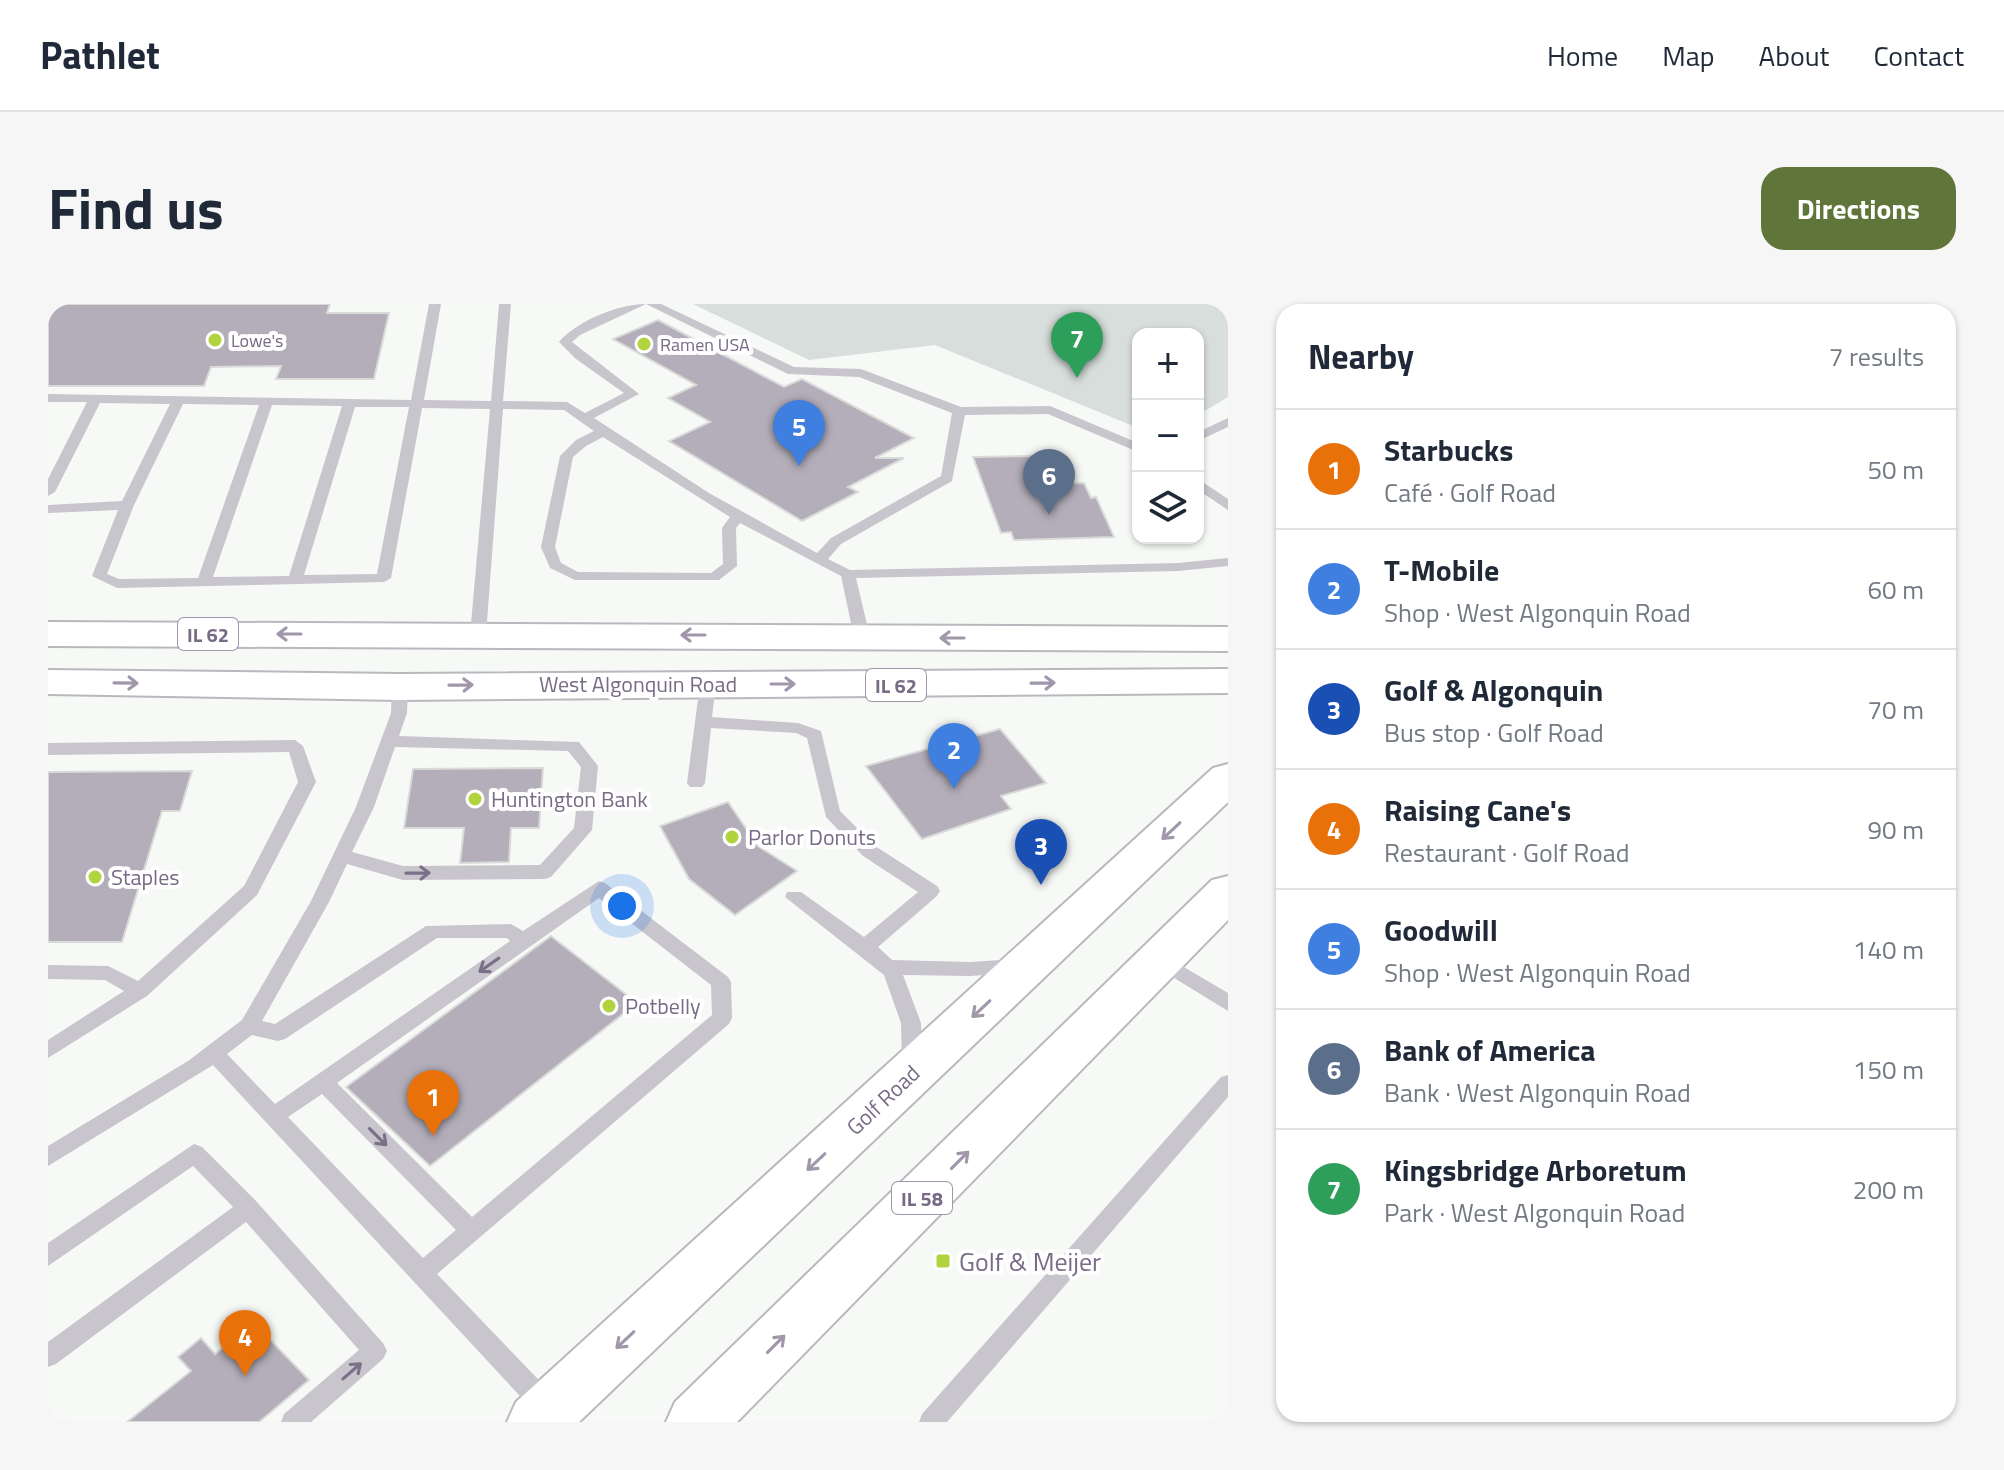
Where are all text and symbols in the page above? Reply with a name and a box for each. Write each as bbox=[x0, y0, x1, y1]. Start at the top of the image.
text: Pathlet bbox=[40, 26, 160, 84]
text: Home bbox=[1547, 34, 1618, 77]
text: Map bbox=[1662, 34, 1715, 77]
text: About bbox=[1759, 34, 1829, 77]
text: Contact bbox=[1873, 34, 1964, 77]
text: Find us bbox=[48, 166, 224, 251]
button: Directions bbox=[1761, 167, 1956, 250]
pin: 7 bbox=[1051, 312, 1103, 378]
place label: Lowe's bbox=[231, 327, 283, 354]
map controls bbox=[1132, 328, 1204, 544]
button: + bbox=[1132, 328, 1204, 400]
text: Nearby bbox=[1308, 330, 1414, 382]
marker: Lowe's bbox=[206, 331, 224, 349]
place label: Ramen USA bbox=[660, 331, 750, 358]
marker: Ramen USA bbox=[635, 335, 653, 353]
text: 7 results bbox=[1829, 337, 1924, 376]
pin: 5 bbox=[773, 400, 825, 466]
button: − bbox=[1132, 400, 1204, 472]
text: Starbucks bbox=[1384, 427, 1513, 473]
pin: 6 bbox=[1023, 449, 1075, 515]
text: 1 bbox=[1327, 450, 1341, 489]
text: 50 m bbox=[1867, 450, 1924, 489]
button: layers bbox=[1132, 472, 1204, 544]
text: Café · Golf Road bbox=[1384, 473, 1556, 512]
text: T-Mobile bbox=[1384, 547, 1499, 593]
text: 2 bbox=[1327, 570, 1341, 609]
text: 60 m bbox=[1867, 570, 1924, 609]
text: Shop · West Algonquin Road bbox=[1384, 593, 1691, 632]
road number: IL 62 bbox=[178, 618, 238, 650]
one-way arrow bbox=[276, 626, 303, 642]
one-way arrow bbox=[680, 627, 707, 643]
one-way arrow bbox=[939, 630, 966, 646]
street label: West Algonquin Road bbox=[539, 667, 737, 701]
text: Golf & Algonquin bbox=[1384, 667, 1603, 713]
road number: IL 62 bbox=[866, 669, 926, 701]
one-way arrow bbox=[112, 675, 139, 691]
one-way arrow bbox=[1029, 675, 1056, 691]
one-way arrow bbox=[769, 677, 796, 692]
one-way arrow bbox=[447, 678, 474, 693]
text: 3 bbox=[1327, 690, 1341, 729]
text: 70 m bbox=[1867, 690, 1924, 729]
text: Bus stop · Golf Road bbox=[1384, 713, 1604, 752]
pin: 2 bbox=[928, 723, 980, 789]
place label: Huntington Bank bbox=[491, 782, 648, 816]
text: Raising Cane's bbox=[1384, 787, 1571, 833]
marker: Huntington Bank bbox=[466, 790, 484, 808]
text: 4 bbox=[1327, 810, 1341, 849]
text: 90 m bbox=[1867, 810, 1924, 849]
pin: 3 bbox=[1015, 819, 1067, 885]
place label: Parlor Donuts bbox=[748, 820, 876, 854]
one-way arrow bbox=[1161, 822, 1181, 841]
marker: Parlor Donuts bbox=[723, 828, 741, 846]
text: Restaurant · Golf Road bbox=[1384, 833, 1629, 872]
place label: Staples bbox=[111, 860, 180, 894]
one-way arrow bbox=[404, 865, 431, 881]
marker: Staples bbox=[86, 868, 104, 886]
your location bbox=[602, 886, 642, 926]
text: Goodwill bbox=[1384, 907, 1498, 953]
text: 5 bbox=[1327, 930, 1341, 969]
text: 140 m bbox=[1853, 930, 1924, 969]
text: Shop · West Algonquin Road bbox=[1384, 953, 1691, 992]
one-way arrow bbox=[479, 957, 501, 973]
place label: Potbelly bbox=[625, 989, 701, 1023]
marker: Potbelly bbox=[600, 997, 618, 1015]
one-way arrow bbox=[971, 999, 991, 1018]
text: Bank of America bbox=[1384, 1027, 1596, 1073]
text: 6 bbox=[1327, 1050, 1341, 1089]
text: 150 m bbox=[1853, 1050, 1924, 1089]
street label: Golf Road bbox=[838, 1057, 928, 1143]
pin: 1 bbox=[407, 1070, 459, 1136]
text: Bank · West Algonquin Road bbox=[1384, 1073, 1691, 1112]
one-way arrow bbox=[368, 1127, 387, 1146]
text: Kingsbridge Arboretum bbox=[1384, 1147, 1687, 1193]
one-way arrow bbox=[950, 1151, 969, 1170]
one-way arrow bbox=[806, 1153, 826, 1171]
text: 7 bbox=[1327, 1170, 1341, 1209]
text: 200 m bbox=[1853, 1170, 1924, 1209]
road number: IL 58 bbox=[892, 1182, 952, 1214]
text: Park · West Algonquin Road bbox=[1384, 1193, 1685, 1232]
place label: Golf & Meijer bbox=[959, 1242, 1101, 1281]
marker: Golf & Meijer bbox=[934, 1252, 952, 1270]
pin: 4 bbox=[219, 1310, 271, 1376]
one-way arrow bbox=[616, 1330, 636, 1348]
one-way arrow bbox=[766, 1335, 785, 1354]
one-way arrow bbox=[341, 1362, 361, 1380]

